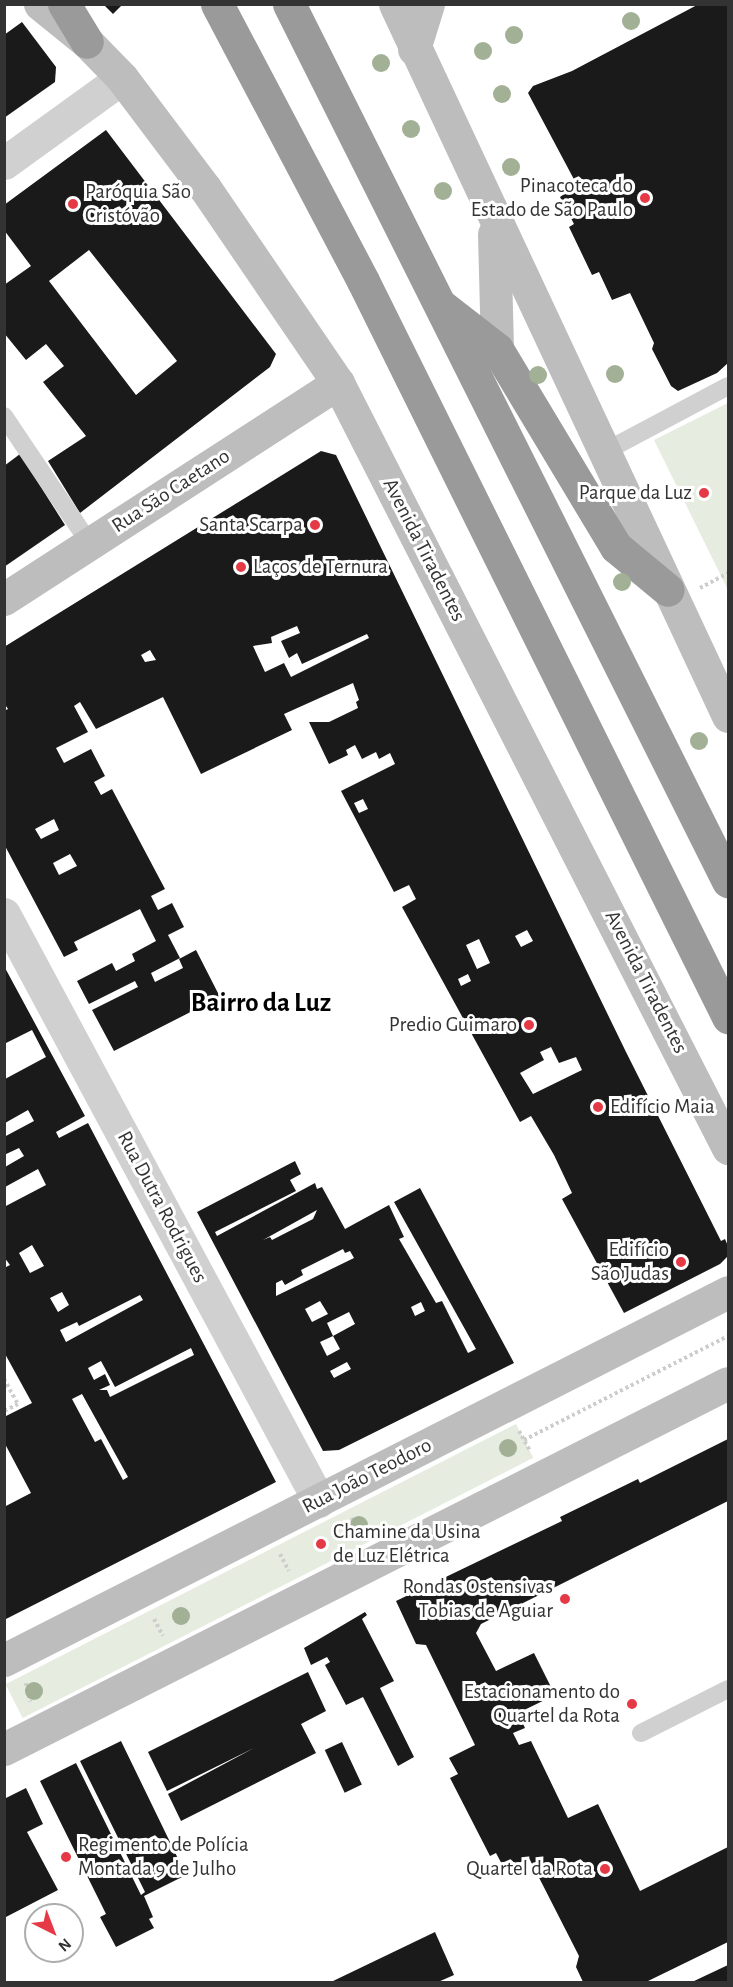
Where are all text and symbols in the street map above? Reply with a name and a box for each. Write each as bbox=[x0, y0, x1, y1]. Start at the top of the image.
place label: Pinacoteca do Estado de São Paulo bbox=[471, 173, 633, 223]
place label: Paróquia São Cristóvão bbox=[85, 179, 191, 229]
marker: Pinacoteca do Estado de São Paulo bbox=[638, 191, 652, 205]
marker: Paróquia São Cristóvão bbox=[66, 197, 80, 211]
street label: Rua São Caetano bbox=[107, 443, 235, 539]
street label: Avenida Tiradentes bbox=[377, 474, 471, 626]
place label: Parque da Luz bbox=[579, 480, 692, 506]
marker: Parque da Luz bbox=[697, 486, 711, 500]
place label: Santa Scarpa bbox=[199, 512, 303, 538]
marker: Santa Scarpa bbox=[308, 518, 322, 532]
place label: Laços de Ternura bbox=[253, 554, 388, 580]
marker: Laços de Ternura bbox=[234, 560, 248, 574]
street label: Avenida Tiradentes bbox=[599, 906, 693, 1058]
district label: Bairro da Luz bbox=[191, 987, 331, 1019]
place label: Predio Guimaro bbox=[389, 1012, 517, 1038]
marker: Predio Guimaro bbox=[522, 1018, 536, 1032]
place label: Edifício Maia bbox=[610, 1094, 715, 1120]
marker: Edifício Maia bbox=[591, 1100, 605, 1114]
street label: Rua Dutra Rodrigues bbox=[111, 1127, 213, 1287]
place label: Edifício São Judas bbox=[591, 1237, 669, 1287]
marker: Edifício São Judas bbox=[674, 1255, 688, 1269]
street label: Rua João Teodoro bbox=[298, 1433, 436, 1519]
place label: Chamine da Usina de Luz Elétrica bbox=[333, 1519, 481, 1569]
marker: Chamine da Usina de Luz Elétrica bbox=[314, 1537, 328, 1551]
place label: Rondas Ostensivas Tobias de Aguiar bbox=[402, 1574, 553, 1624]
marker: Rondas Ostensivas Tobias de Aguiar bbox=[558, 1592, 572, 1606]
place label: Estacionamento do Quartel da Rota bbox=[463, 1679, 620, 1729]
marker: Estacionamento do Quartel da Rota bbox=[625, 1697, 639, 1711]
place label: Regimento de Polícia Montada 9 de Julho bbox=[78, 1832, 249, 1882]
marker: Regimento de Polícia Montada 9 de Julho bbox=[59, 1850, 73, 1864]
place label: Quartel da Rota bbox=[466, 1856, 593, 1882]
marker: Quartel da Rota bbox=[598, 1862, 612, 1876]
north arrow bbox=[24, 1903, 84, 1963]
text: N bbox=[55, 1935, 74, 1955]

